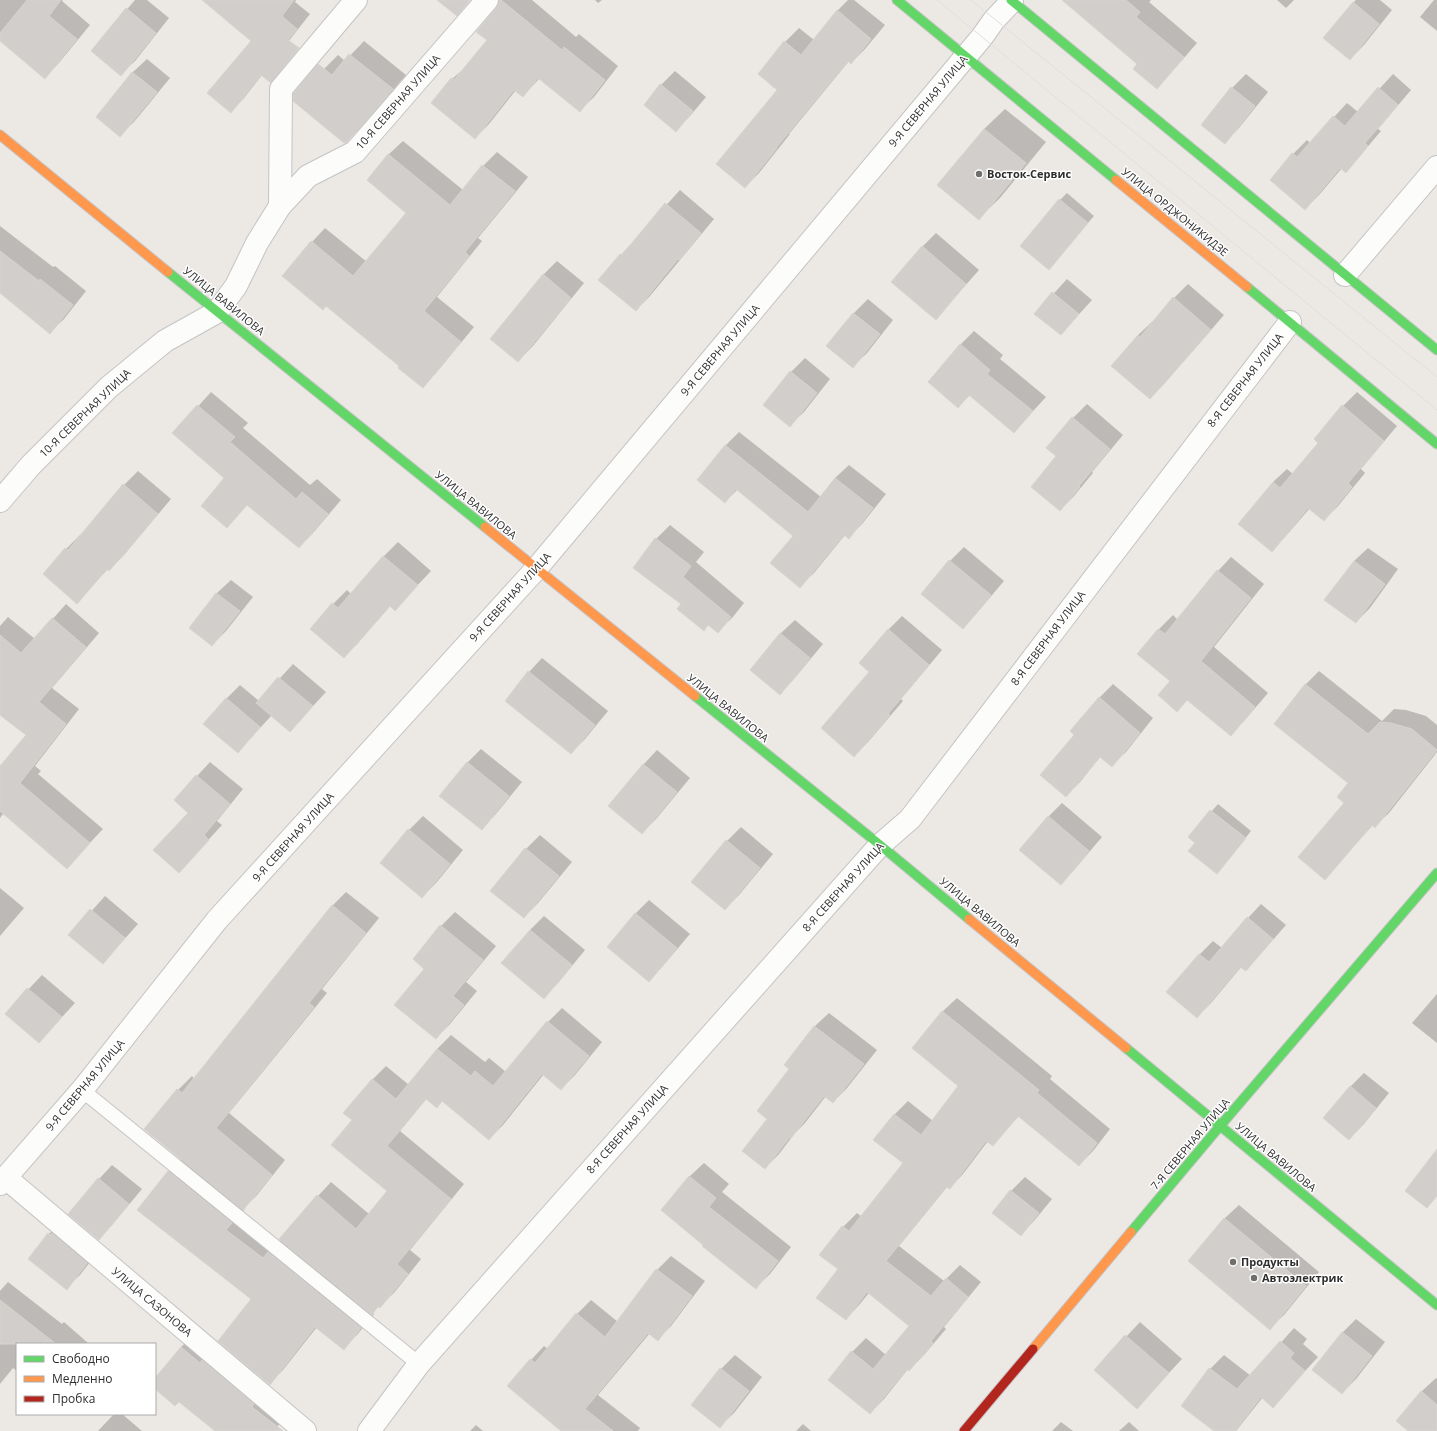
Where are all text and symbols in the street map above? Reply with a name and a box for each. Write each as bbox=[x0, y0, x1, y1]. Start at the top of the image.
street label: 10-Я СЕВЕРНАЯ УЛИЦА bbox=[352, 51, 443, 152]
street label: 9-Я СЕВЕРНАЯ УЛИЦА bbox=[885, 52, 970, 150]
street label: УЛИЦА ОРДЖОНИКИДЗЕ bbox=[1119, 164, 1232, 259]
place label: Восток-Сервис bbox=[987, 166, 1071, 181]
marker: Восток-Сервис bbox=[974, 169, 984, 179]
street label: УЛИЦА ВАВИЛОВА bbox=[180, 263, 268, 338]
street label: 9-Я СЕВЕРНАЯ УЛИЦА bbox=[677, 301, 762, 399]
street label: 8-Я СЕВЕРНАЯ УЛИЦА bbox=[1203, 330, 1286, 430]
street label: 10-Я СЕВЕРНАЯ УЛИЦА bbox=[36, 365, 134, 460]
street label: УЛИЦА ВАВИЛОВА bbox=[432, 467, 520, 542]
street label: 9-Я СЕВЕРНАЯ УЛИЦА bbox=[465, 549, 554, 645]
street label: 8-Я СЕВЕРНАЯ УЛИЦА bbox=[1007, 587, 1088, 688]
street label: УЛИЦА ВАВИЛОВА bbox=[684, 670, 772, 745]
street label: 9-Я СЕВЕРНАЯ УЛИЦА bbox=[248, 789, 337, 885]
street label: 8-Я СЕВЕРНАЯ УЛИЦА bbox=[798, 839, 887, 935]
street label: УЛИЦА ВАВИЛОВА bbox=[937, 874, 1024, 950]
street label: 9-Я СЕВЕРНАЯ УЛИЦА bbox=[42, 1036, 127, 1134]
street label: 8-Я СЕВЕРНАЯ УЛИЦА bbox=[582, 1081, 671, 1177]
street label: 7-Я СЕВЕРНАЯ УЛИЦА bbox=[1147, 1095, 1232, 1193]
street label: УЛИЦА ВАВИЛОВА bbox=[1233, 1119, 1320, 1195]
place label: Продукты bbox=[1241, 1254, 1299, 1269]
marker: Продукты bbox=[1228, 1257, 1238, 1267]
street label: УЛИЦА САЗОНОВА bbox=[109, 1264, 196, 1340]
place label: Автоэлектрик bbox=[1262, 1270, 1343, 1285]
marker: Автоэлектрик bbox=[1249, 1273, 1259, 1283]
legend bbox=[16, 1343, 156, 1415]
text: Свободно bbox=[52, 1350, 110, 1367]
text: Медленно bbox=[52, 1370, 112, 1387]
text: Пробка bbox=[52, 1390, 95, 1407]

